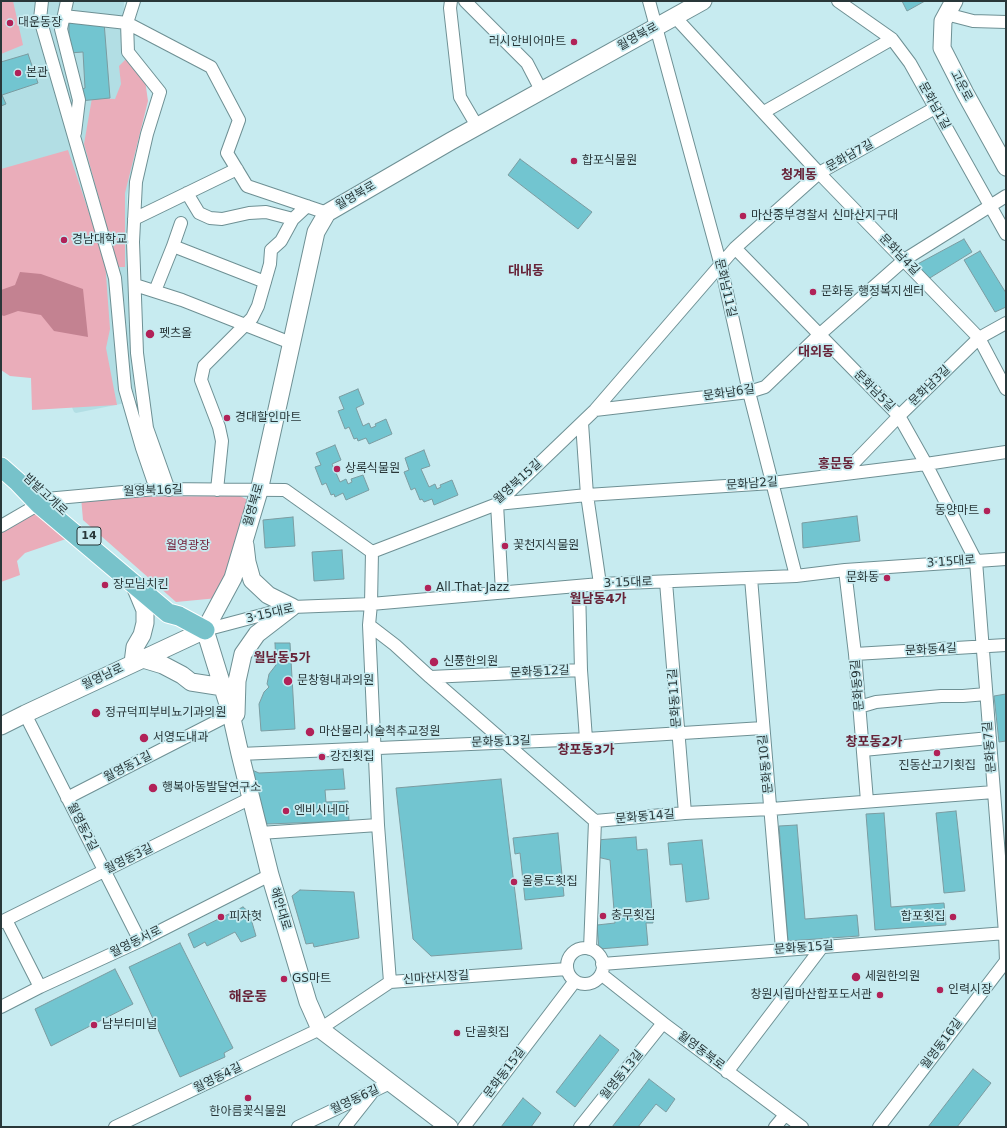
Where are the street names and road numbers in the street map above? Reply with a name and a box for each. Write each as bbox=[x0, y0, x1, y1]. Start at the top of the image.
street label: 월영북로 bbox=[615, 20, 661, 54]
street label: 고운로 bbox=[947, 68, 975, 104]
street label: 문화남1길 bbox=[915, 80, 953, 132]
street label: 문화남7길 bbox=[824, 137, 876, 175]
street label: 월영북로 bbox=[333, 179, 379, 213]
street label: 문화남4길 bbox=[876, 231, 922, 279]
street label: 문화남11길 bbox=[711, 257, 739, 319]
street label: 문화남3길 bbox=[906, 363, 954, 409]
street label: 문화남5길 bbox=[851, 368, 897, 414]
street label: 문화남6길 bbox=[702, 382, 756, 404]
street label: 월영북15길 bbox=[491, 457, 545, 507]
street label: 밤밭고개로 bbox=[20, 471, 70, 519]
street label: 문화남2길 bbox=[726, 475, 778, 493]
street label: 월영북로 bbox=[241, 482, 267, 528]
street label: 월영북16길 bbox=[123, 483, 183, 499]
road number: 14 bbox=[77, 527, 101, 545]
street label: 3·15대로 bbox=[926, 553, 976, 571]
street label: 3·15대로 bbox=[603, 575, 653, 591]
street label: 3·15대로 bbox=[245, 601, 295, 627]
street label: 문화동4길 bbox=[905, 641, 957, 659]
street label: 문화동9길 bbox=[849, 659, 867, 711]
street label: 월영남로 bbox=[80, 661, 126, 693]
street label: 문화동12길 bbox=[510, 663, 570, 681]
street label: 문화동11길 bbox=[666, 668, 684, 728]
street label: 문화동7길 bbox=[981, 721, 999, 773]
street label: 문화동13길 bbox=[471, 734, 531, 750]
street label: 문화동10길 bbox=[756, 734, 776, 794]
street label: 월영동1길 bbox=[102, 749, 154, 785]
street label: 월영동2길 bbox=[64, 801, 100, 853]
street label: 문화동14길 bbox=[615, 807, 675, 827]
street label: 월영동3길 bbox=[103, 841, 155, 877]
street label: 해안대로 bbox=[267, 886, 293, 932]
street label: 월영동서로 bbox=[108, 923, 164, 961]
street label: 문화동15길 bbox=[774, 939, 834, 957]
street label: 신마산시장길 bbox=[402, 969, 470, 987]
street label: 월영동16길 bbox=[918, 1016, 966, 1072]
street label: 월영동북로 bbox=[675, 1029, 727, 1073]
street label: 문화동15길 bbox=[481, 1045, 529, 1101]
street label: 월영동13길 bbox=[598, 1047, 646, 1103]
street label: 월영동4길 bbox=[192, 1060, 244, 1096]
street label: 월영동6길 bbox=[328, 1083, 382, 1117]

